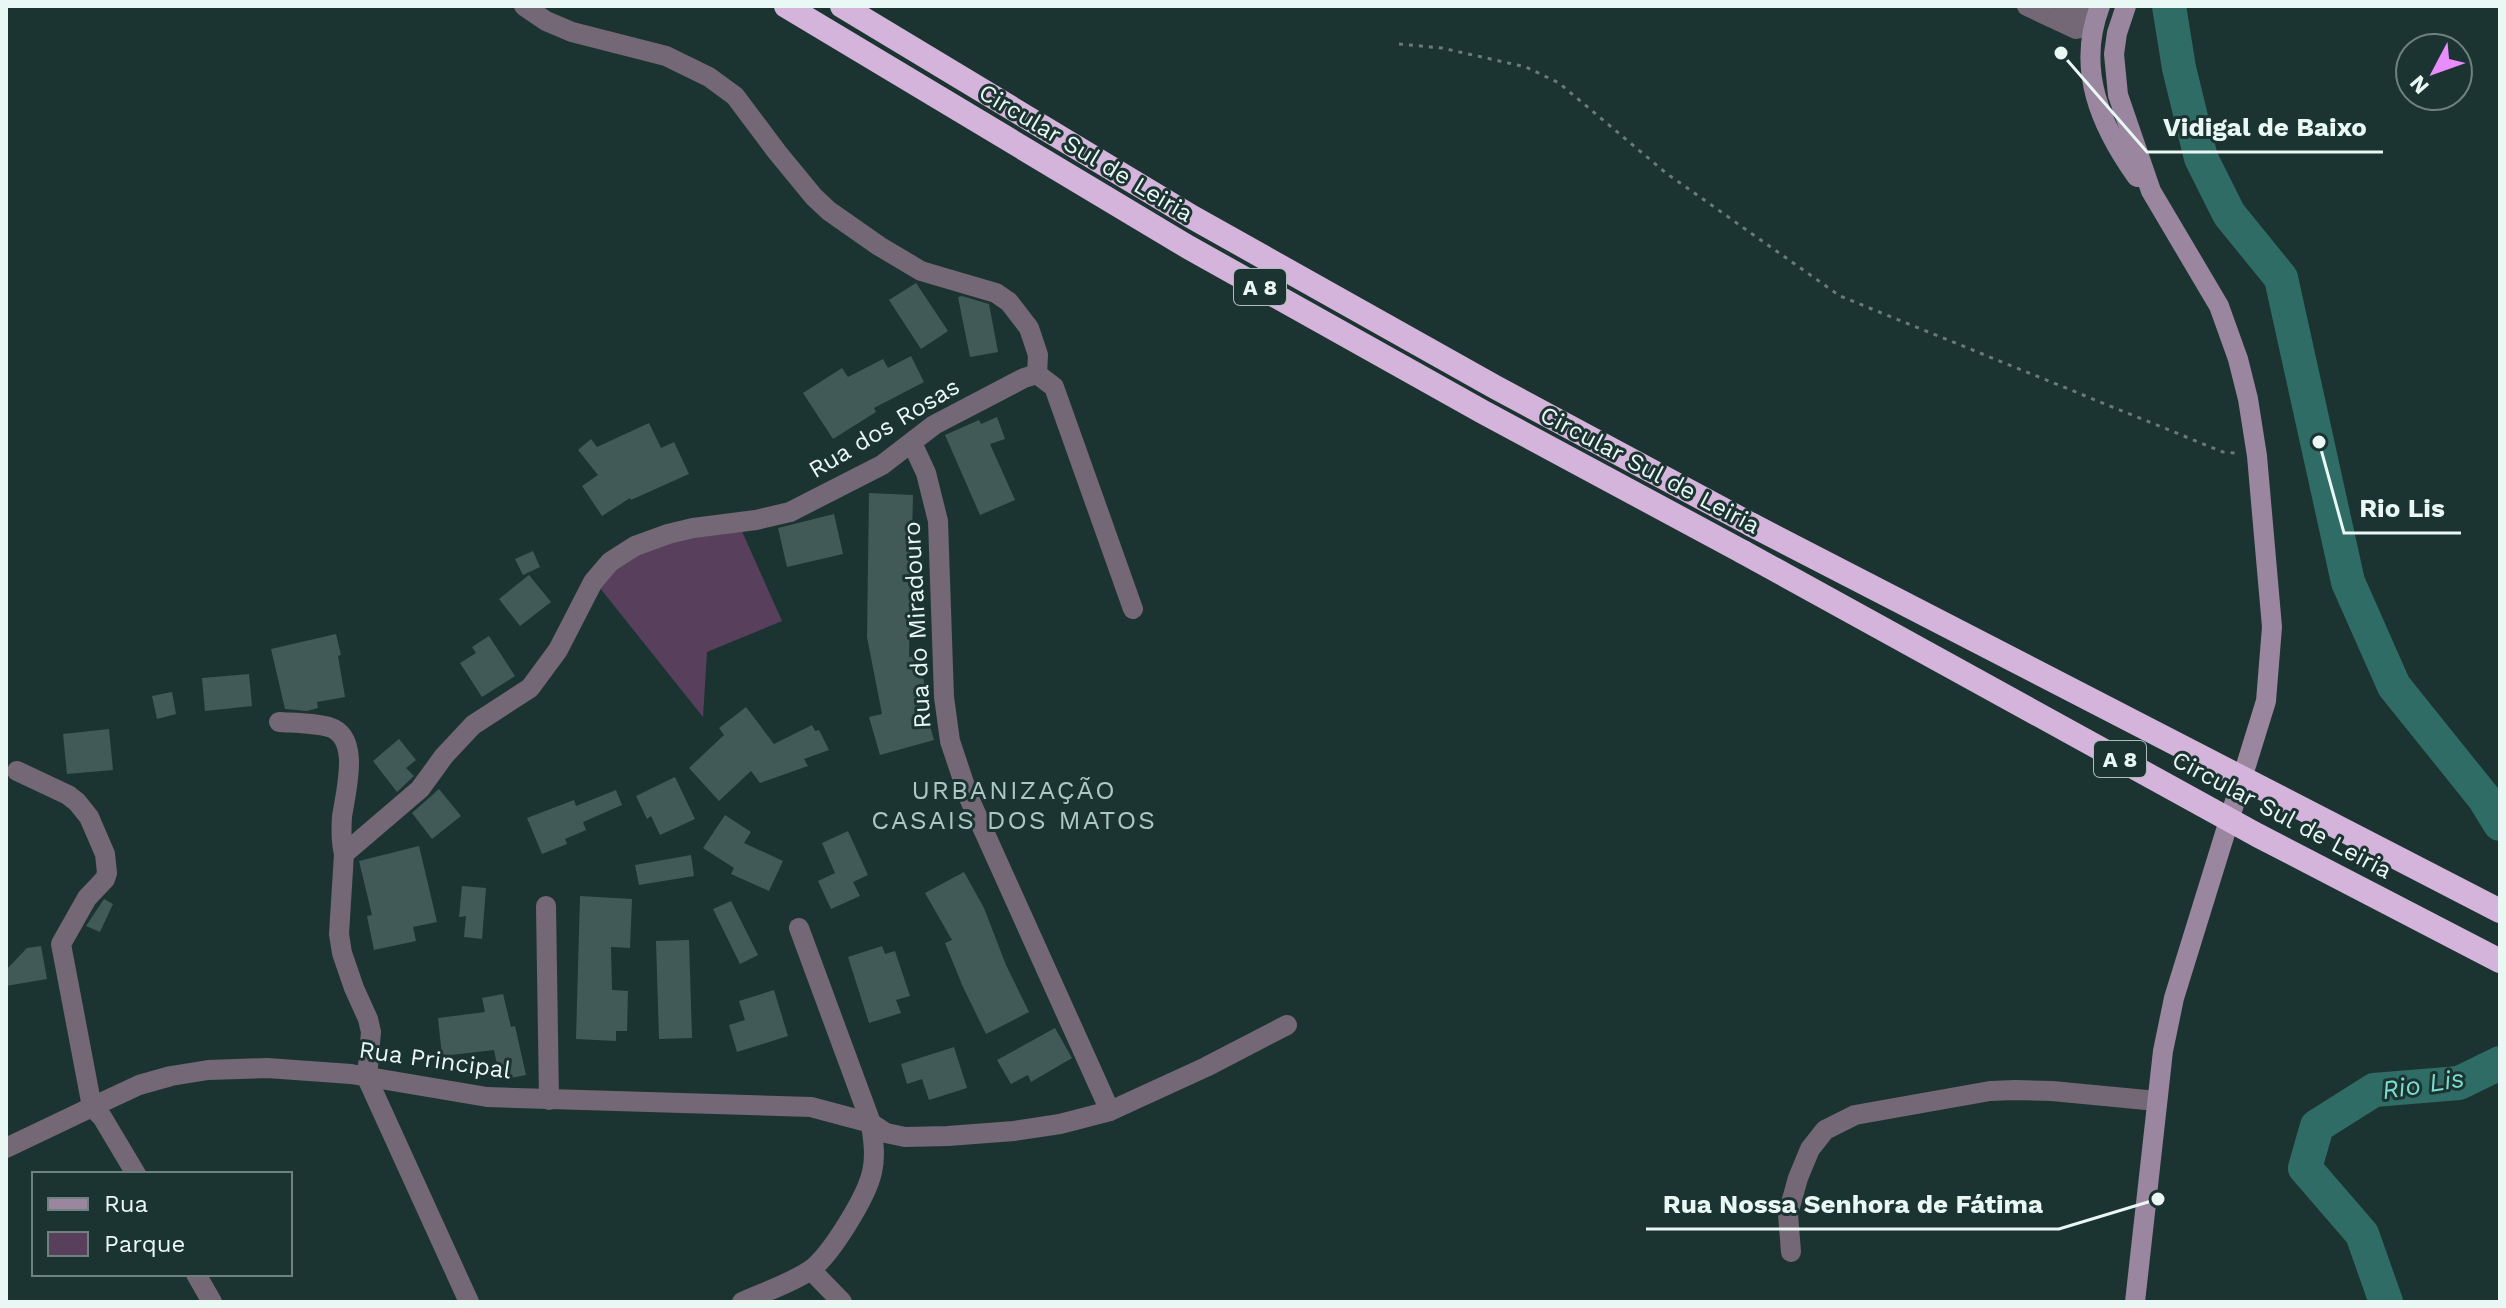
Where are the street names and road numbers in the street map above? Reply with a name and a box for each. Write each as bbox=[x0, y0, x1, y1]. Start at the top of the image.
street label: Circular Sul de Leiria bbox=[974, 78, 1198, 228]
road number: A 8 bbox=[1234, 269, 1286, 305]
street label: Rua dos Rosas bbox=[804, 372, 964, 484]
street label: Circular Sul de Leiria bbox=[1535, 400, 1765, 540]
street label: Rua do Miradouro bbox=[898, 521, 936, 729]
road number: A 8 bbox=[2094, 741, 2146, 777]
street label: Circular Sul de Leiria bbox=[2167, 745, 2397, 885]
street label: Rua Principal bbox=[357, 1035, 513, 1085]

